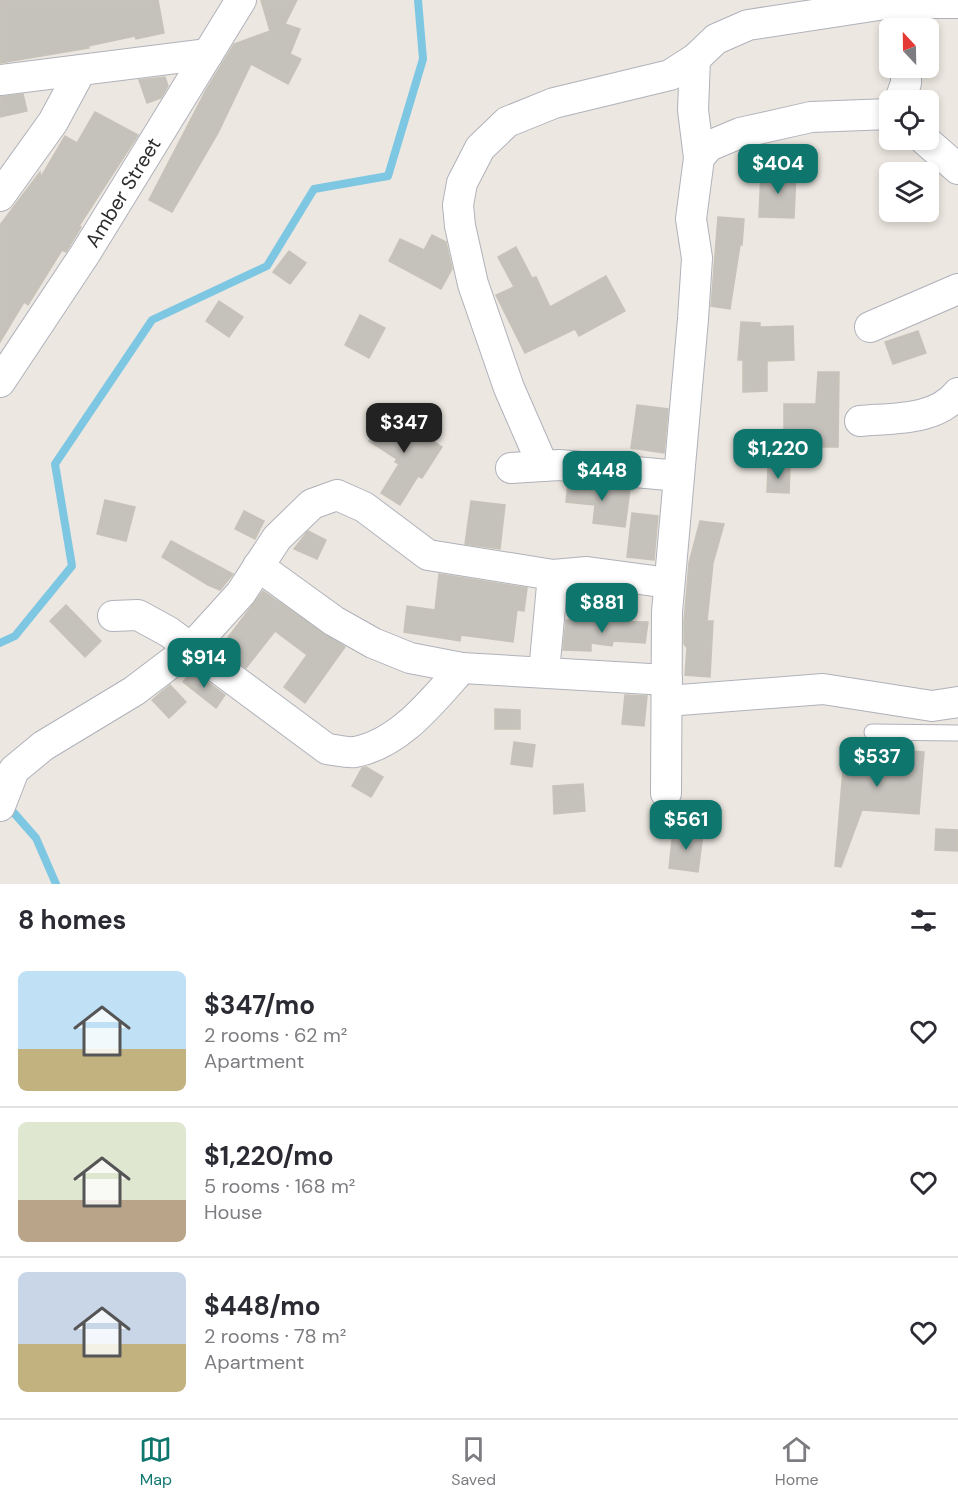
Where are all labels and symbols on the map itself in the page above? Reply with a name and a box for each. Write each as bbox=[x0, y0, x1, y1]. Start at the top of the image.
north arrow bbox=[879, 18, 939, 78]
street label: Amber Street bbox=[79, 132, 167, 252]
pin: $404 bbox=[742, 144, 814, 195]
pin: $347 bbox=[368, 403, 440, 454]
pin: $1,220 bbox=[729, 429, 827, 480]
pin: $448 bbox=[566, 451, 638, 502]
pin: $881 bbox=[566, 583, 638, 634]
pin: $914 bbox=[168, 638, 240, 689]
pin: $537 bbox=[841, 737, 913, 788]
pin: $561 bbox=[650, 800, 722, 851]

